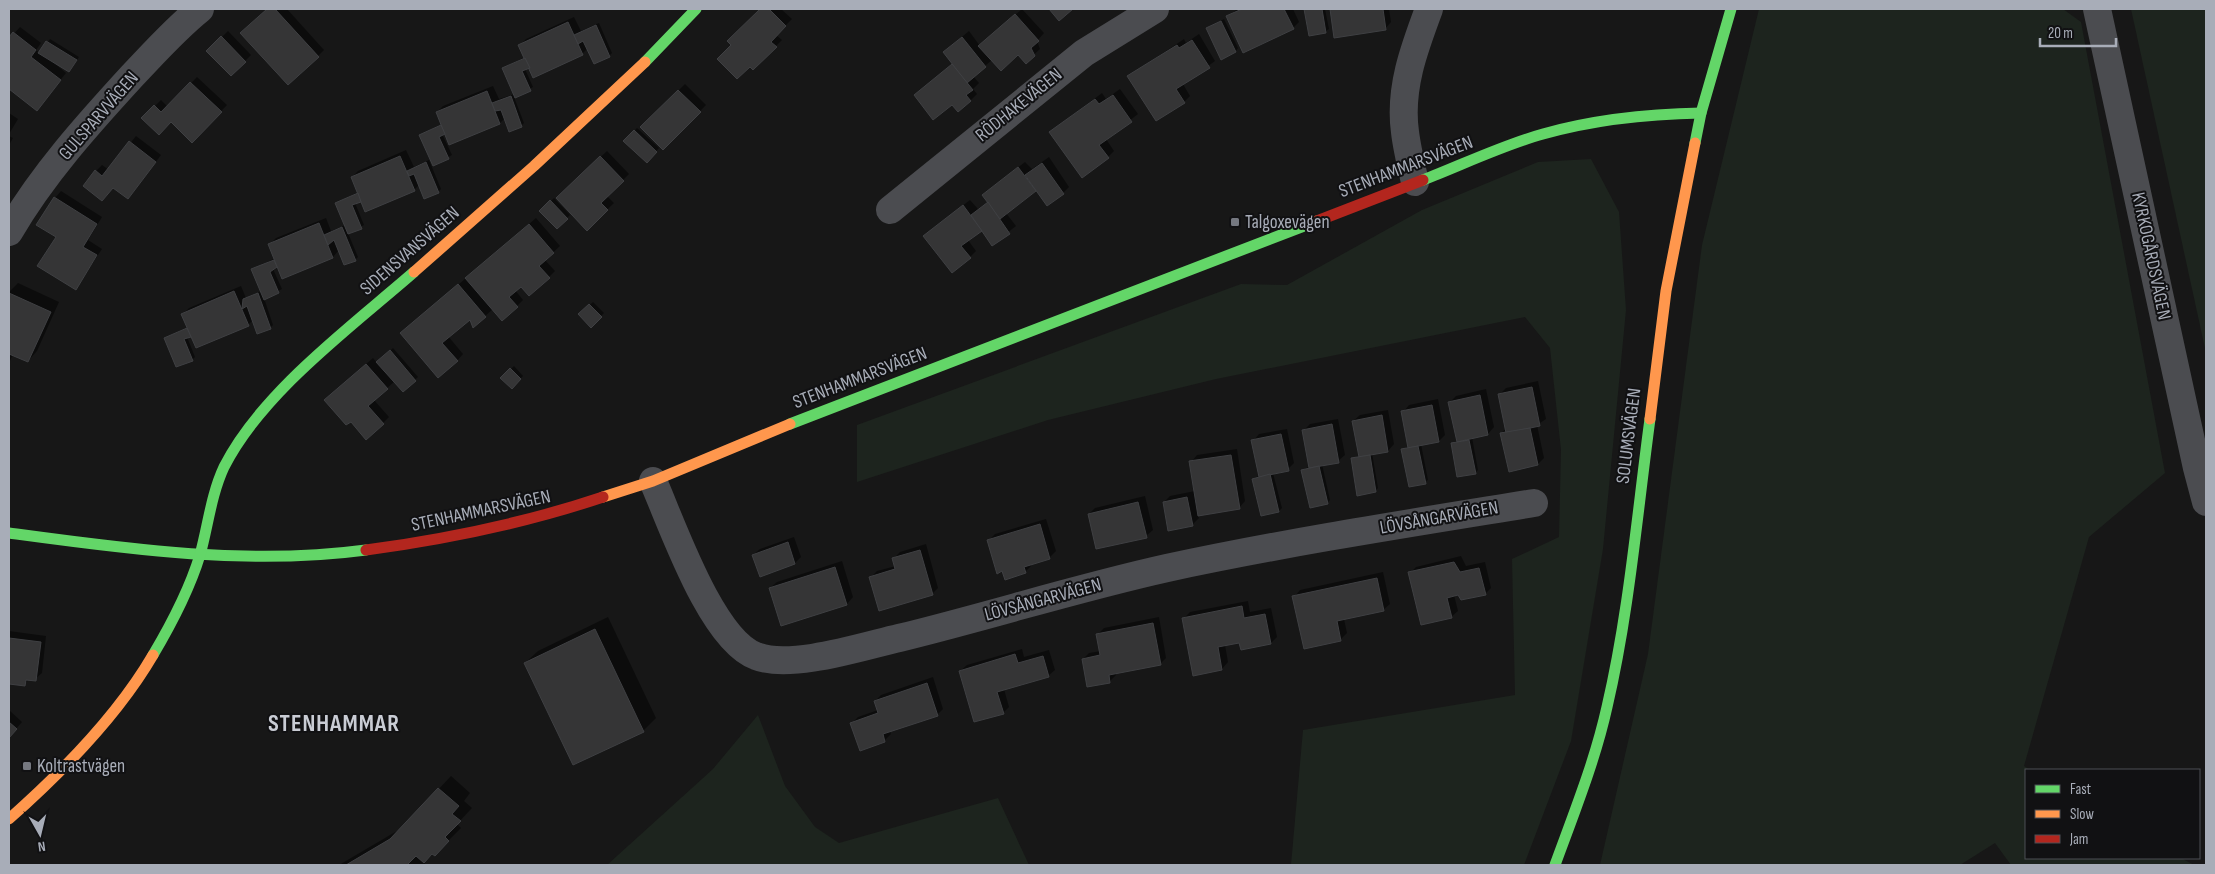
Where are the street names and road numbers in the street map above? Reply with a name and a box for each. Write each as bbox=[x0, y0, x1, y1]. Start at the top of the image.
street label: RÖDHAKEVÄGEN bbox=[971, 63, 1067, 147]
street label: GULSPARVVÄGEN bbox=[54, 67, 144, 165]
street label: STENHAMMARSVÄGEN bbox=[1336, 131, 1476, 203]
street label: KYRKOGÅRDSVÄGEN bbox=[2126, 190, 2176, 322]
street label: SIDENSVANSVÄGEN bbox=[356, 202, 464, 300]
street label: STENHAMMARSVÄGEN bbox=[790, 342, 930, 414]
street label: SOLUMSVÄGEN bbox=[1612, 387, 1646, 485]
street label: STENHAMMARSVÄGEN bbox=[409, 485, 553, 537]
street label: LÖVSÅNGARVÄGEN bbox=[1378, 496, 1500, 540]
street label: LÖVSÅNGARVÄGEN bbox=[982, 573, 1104, 627]

